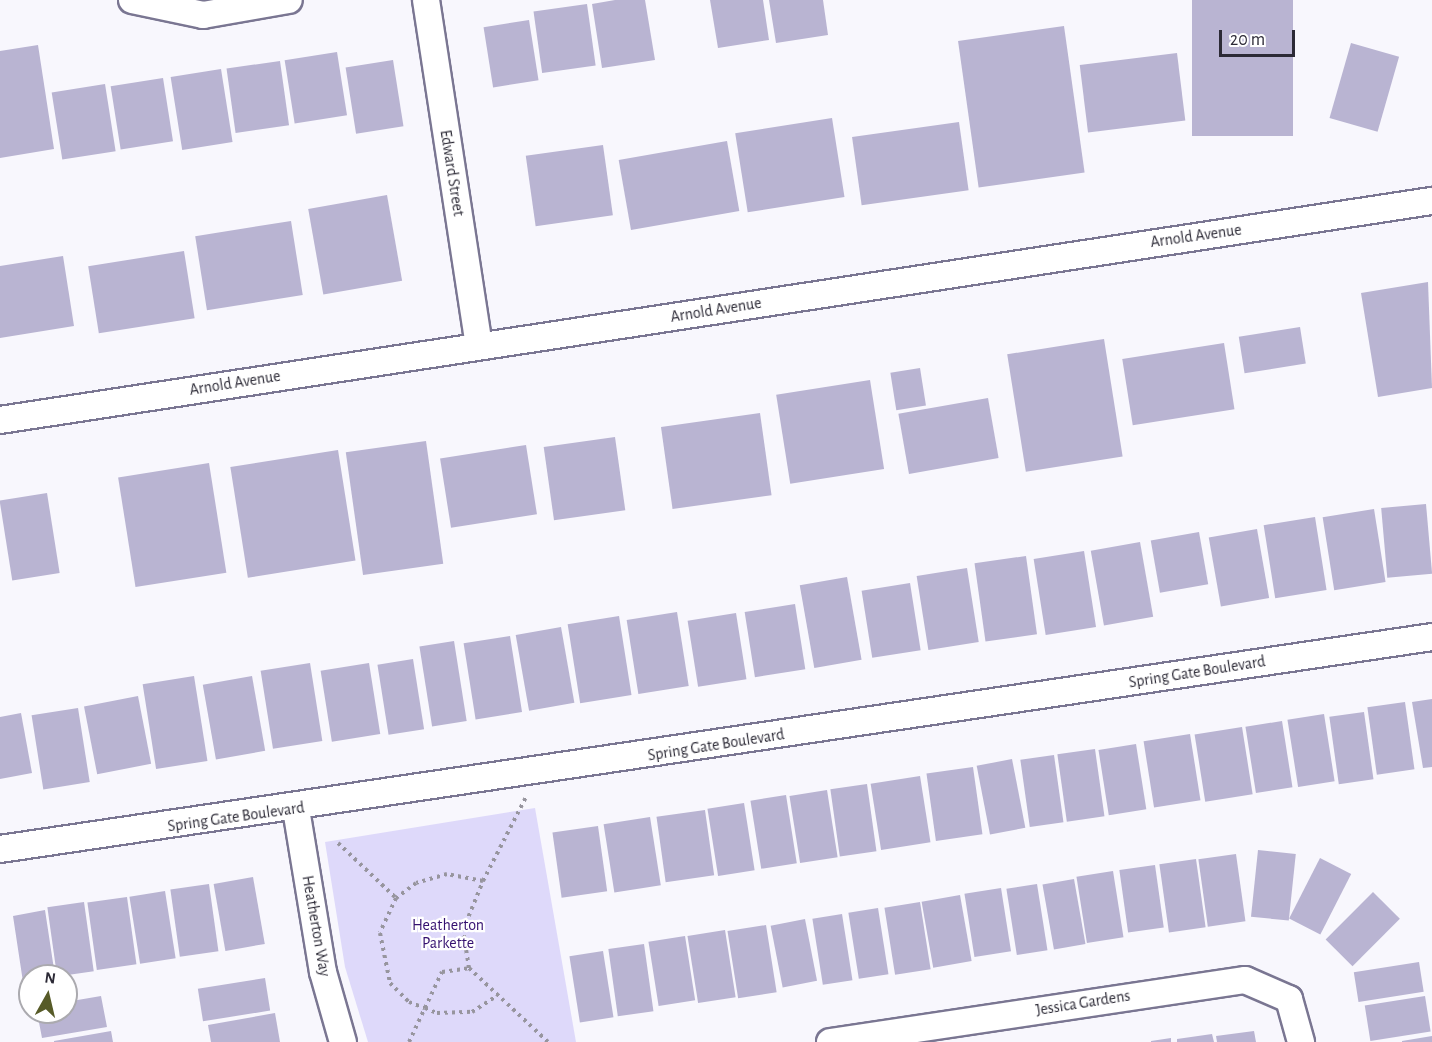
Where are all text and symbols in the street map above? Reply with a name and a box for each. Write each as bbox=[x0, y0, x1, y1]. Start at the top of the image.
scale bar bbox=[1222, 18, 1298, 56]
text: 20 m bbox=[1230, 31, 1265, 49]
street label: Edward Street bbox=[436, 128, 468, 218]
street label: Arnold Avenue bbox=[1149, 220, 1243, 252]
street label: Arnold Avenue bbox=[669, 293, 763, 327]
street label: Arnold Avenue bbox=[188, 366, 282, 400]
street label: Spring Gate Boulevard bbox=[1127, 652, 1267, 692]
street label: Spring Gate Boulevard bbox=[646, 725, 786, 765]
street label: Spring Gate Boulevard bbox=[166, 798, 306, 836]
street label: Heatherton Way bbox=[298, 874, 334, 978]
park label: Heatherton Parkette bbox=[412, 915, 484, 953]
north arrow bbox=[18, 964, 78, 1024]
text: N bbox=[44, 969, 57, 987]
street label: Jessica Gardens bbox=[1034, 986, 1132, 1020]

